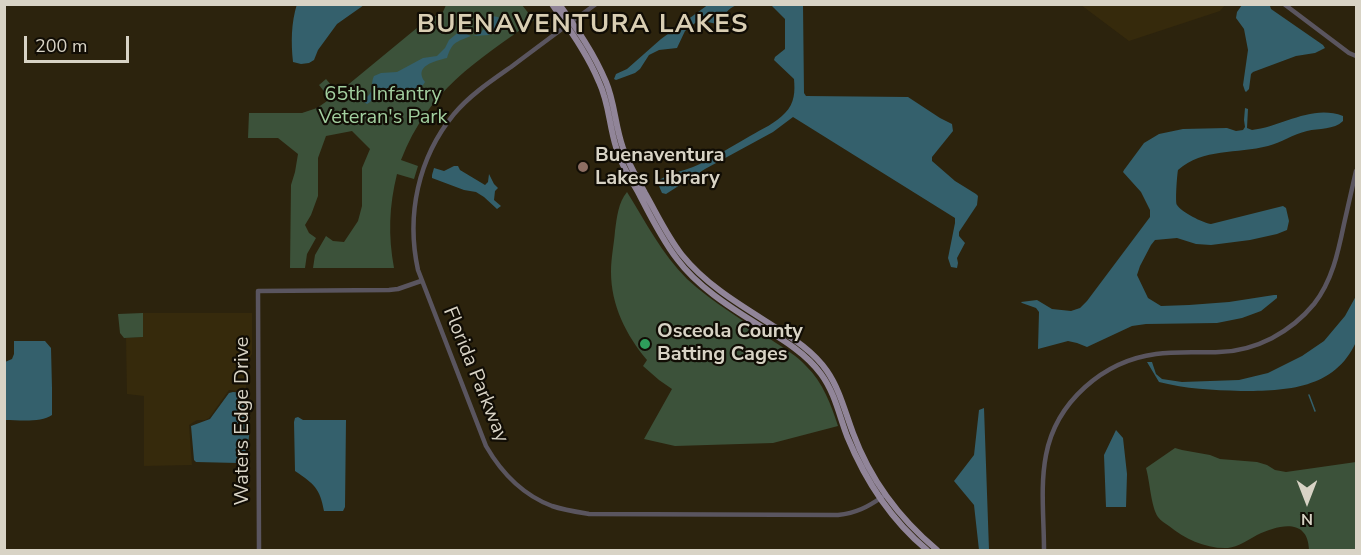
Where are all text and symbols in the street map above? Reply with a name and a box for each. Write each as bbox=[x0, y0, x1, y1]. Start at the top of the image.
district label: BUENAVENTURA LAKES bbox=[417, 10, 749, 42]
scale bar bbox=[27, 24, 132, 62]
text: 200 m bbox=[35, 34, 87, 58]
park label: 65th Infantry Veteran's Park bbox=[319, 83, 447, 130]
place label: Buenaventura Lakes Library bbox=[595, 144, 725, 191]
marker: Buenaventura Lakes Library bbox=[576, 160, 590, 174]
street label: Florida Parkway bbox=[437, 304, 513, 446]
place label: Osceola County Batting Cages bbox=[657, 320, 803, 367]
street label: Waters Edge Drive bbox=[231, 336, 255, 506]
marker: Osceola County Batting Cages bbox=[638, 337, 652, 351]
north arrow bbox=[1277, 471, 1337, 531]
text: N bbox=[1301, 508, 1313, 530]

